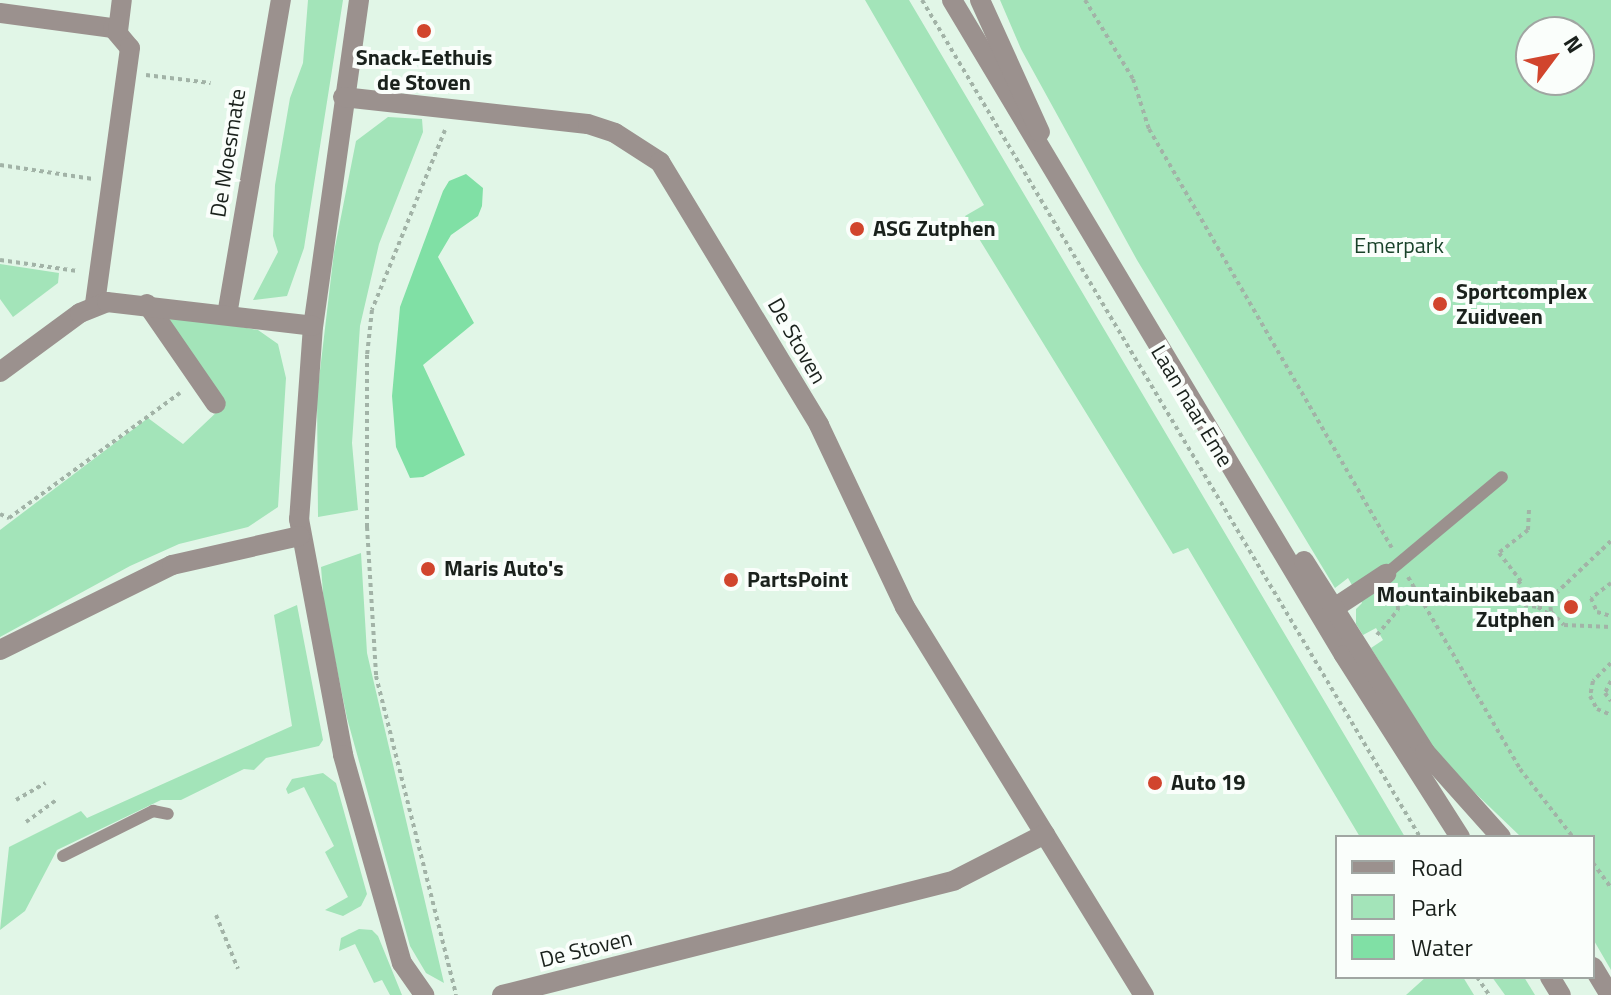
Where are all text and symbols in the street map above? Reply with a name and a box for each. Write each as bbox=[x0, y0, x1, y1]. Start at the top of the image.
north arrow bbox=[1515, 16, 1595, 96]
marker: Snack-Eethuis de Stoven bbox=[415, 22, 433, 40]
text: N bbox=[1555, 29, 1592, 60]
place label: Snack-Eethuis de Stoven bbox=[356, 44, 492, 96]
street label: De Moesmate bbox=[205, 87, 251, 219]
place label: ASG Zutphen bbox=[873, 216, 996, 242]
marker: ASG Zutphen bbox=[848, 220, 866, 238]
park label: Emerpark bbox=[1354, 233, 1444, 259]
place label: Sportcomplex Zuidveen bbox=[1456, 278, 1587, 330]
street label: De Stoven bbox=[762, 294, 832, 388]
marker: Sportcomplex Zuidveen bbox=[1431, 295, 1449, 313]
street label: Laan naar Eme bbox=[1145, 340, 1239, 472]
place label: Maris Auto's bbox=[444, 556, 564, 582]
marker: Maris Auto's bbox=[419, 560, 437, 578]
place label: PartsPoint bbox=[747, 567, 848, 593]
marker: PartsPoint bbox=[722, 571, 740, 589]
place label: Mountainbikebaan Zutphen bbox=[1377, 581, 1555, 632]
marker: Mountainbikebaan Zutphen bbox=[1562, 598, 1580, 616]
place label: Auto 19 bbox=[1171, 770, 1246, 796]
marker: Auto 19 bbox=[1146, 774, 1164, 792]
legend bbox=[1335, 835, 1595, 979]
text: Road bbox=[1411, 849, 1463, 885]
text: Park bbox=[1411, 889, 1457, 925]
street label: De Stoven bbox=[537, 925, 635, 973]
text: Water bbox=[1411, 929, 1473, 965]

